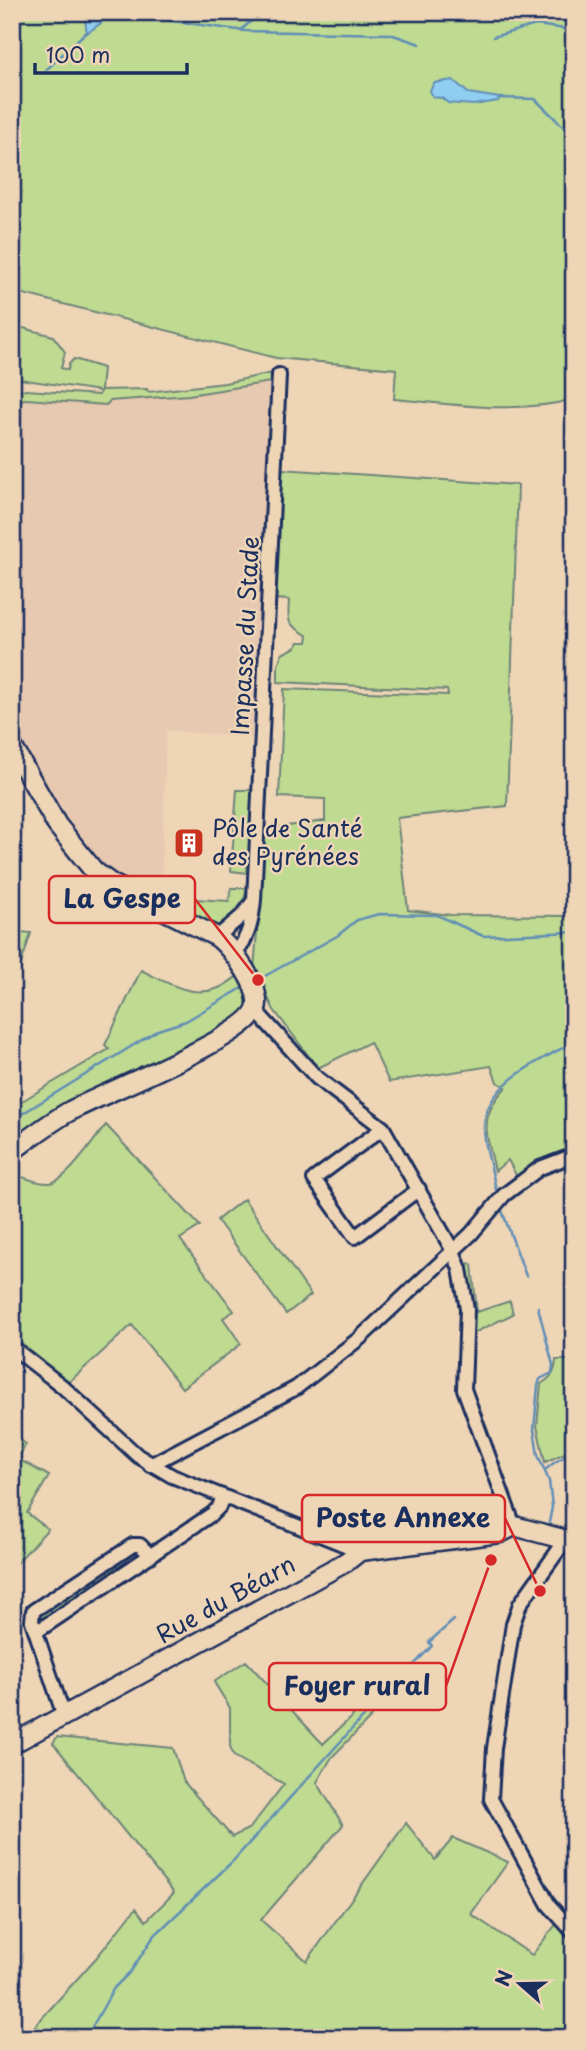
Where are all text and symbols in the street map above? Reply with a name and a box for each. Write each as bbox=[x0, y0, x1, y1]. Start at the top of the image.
scale bar bbox=[35, 32, 187, 76]
text: 100 m bbox=[46, 38, 110, 70]
street label: Impasse du Stade bbox=[221, 535, 267, 737]
place label: Pôle de Santé des Pyrénées bbox=[212, 809, 363, 873]
building icon: Pôle de Santé des Pyrénées bbox=[172, 826, 206, 860]
callout: La Gespe bbox=[49, 876, 195, 923]
text: La Gespe bbox=[63, 878, 181, 917]
callout: Poste Annexe bbox=[302, 1495, 505, 1542]
text: Poste Annexe bbox=[316, 1497, 490, 1536]
street label: Rue du Béarn bbox=[149, 1545, 301, 1651]
callout: Foyer rural bbox=[269, 1663, 446, 1710]
text: Foyer rural bbox=[284, 1665, 430, 1704]
north arrow bbox=[484, 1948, 554, 2018]
text: N bbox=[487, 1966, 519, 1990]

